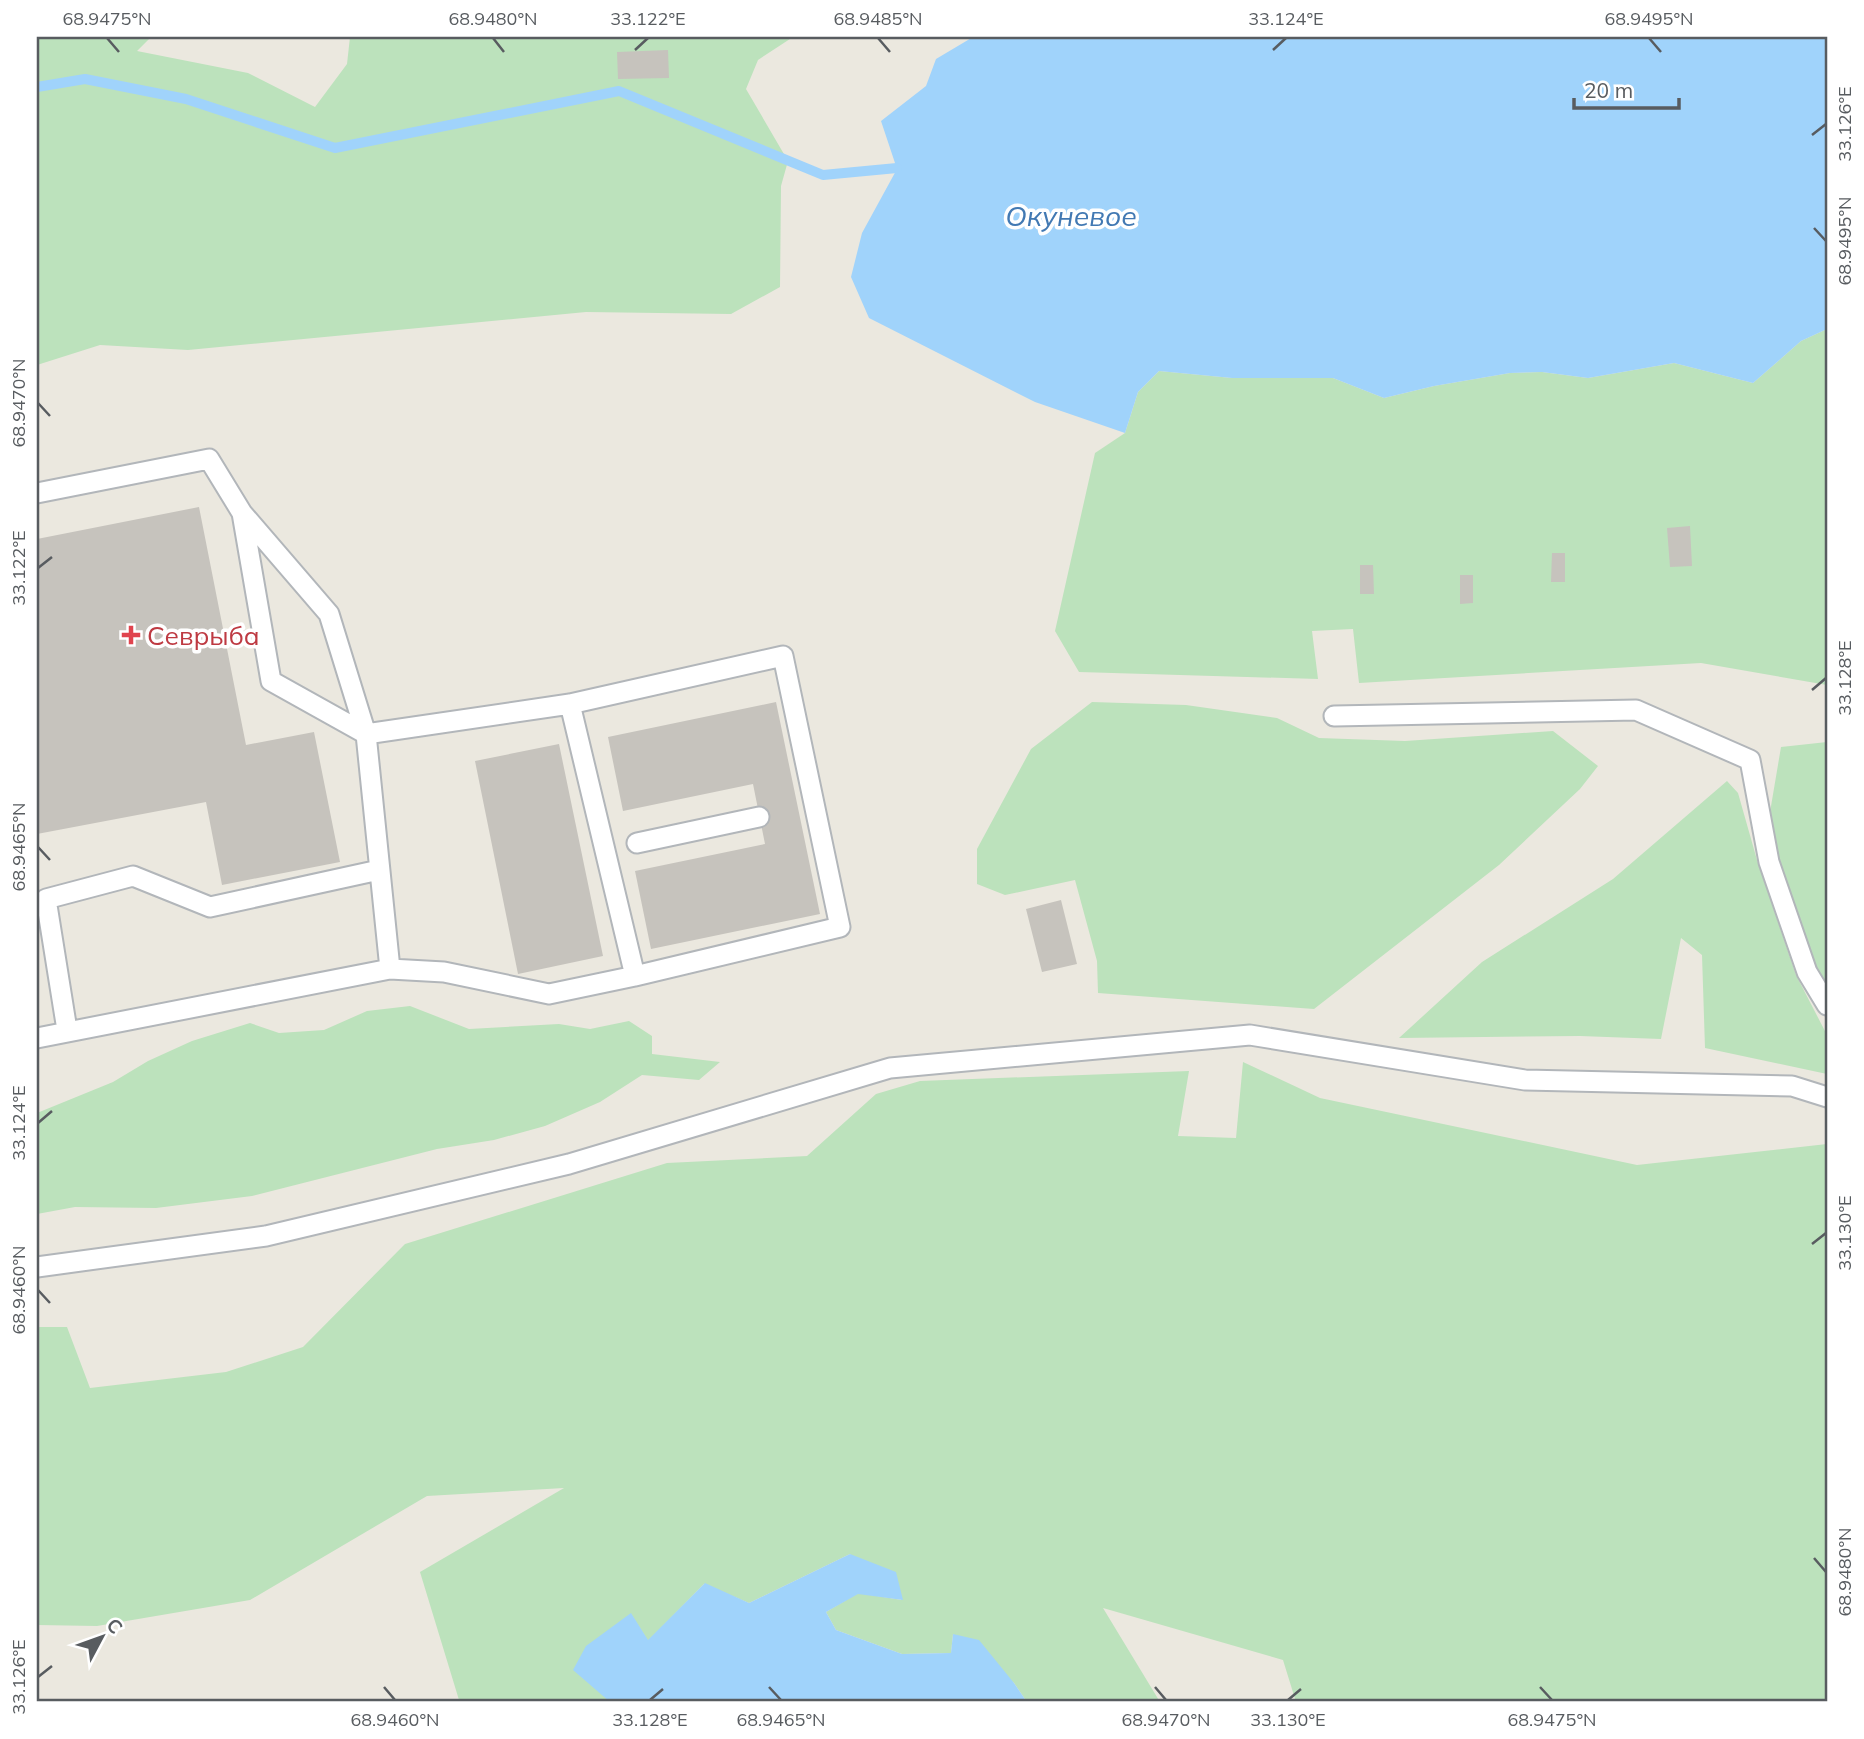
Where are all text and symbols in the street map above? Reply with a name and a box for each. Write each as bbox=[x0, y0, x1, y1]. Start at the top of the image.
text: 68.9475°N bbox=[62, 7, 152, 30]
text: 68.9480°N bbox=[448, 7, 538, 30]
text: 33.122°E bbox=[610, 7, 686, 30]
text: 68.9485°N bbox=[833, 7, 923, 30]
text: 33.124°E bbox=[1248, 7, 1324, 30]
text: 68.9495°N bbox=[1604, 7, 1694, 30]
scale bar bbox=[1574, 66, 1678, 110]
text: 20 m bbox=[1584, 77, 1633, 103]
text: 33.126°E bbox=[1833, 86, 1856, 162]
text: 68.9495°N bbox=[1833, 196, 1856, 286]
water label: Окуневое bbox=[1005, 198, 1137, 233]
text: 68.9470°N bbox=[7, 358, 30, 448]
text: 33.122°E bbox=[7, 530, 30, 606]
place label: Севрыба bbox=[147, 619, 260, 652]
marker: Севрыба bbox=[121, 625, 141, 645]
text: 33.128°E bbox=[1833, 640, 1856, 716]
text: 68.9465°N bbox=[7, 802, 30, 892]
text: 33.124°E bbox=[7, 1085, 30, 1161]
text: 33.130°E bbox=[1833, 1195, 1856, 1271]
text: 68.9460°N bbox=[7, 1245, 30, 1335]
text: 68.9480°N bbox=[1833, 1527, 1856, 1617]
north arrow bbox=[66, 1602, 136, 1672]
text: С bbox=[102, 1613, 128, 1639]
text: 33.126°E bbox=[7, 1639, 30, 1715]
text: 68.9460°N bbox=[350, 1708, 440, 1731]
text: 33.128°E bbox=[612, 1708, 688, 1731]
text: 68.9465°N bbox=[736, 1708, 826, 1731]
text: 68.9470°N bbox=[1121, 1708, 1211, 1731]
text: 33.130°E bbox=[1250, 1708, 1326, 1731]
text: 68.9475°N bbox=[1507, 1708, 1597, 1731]

